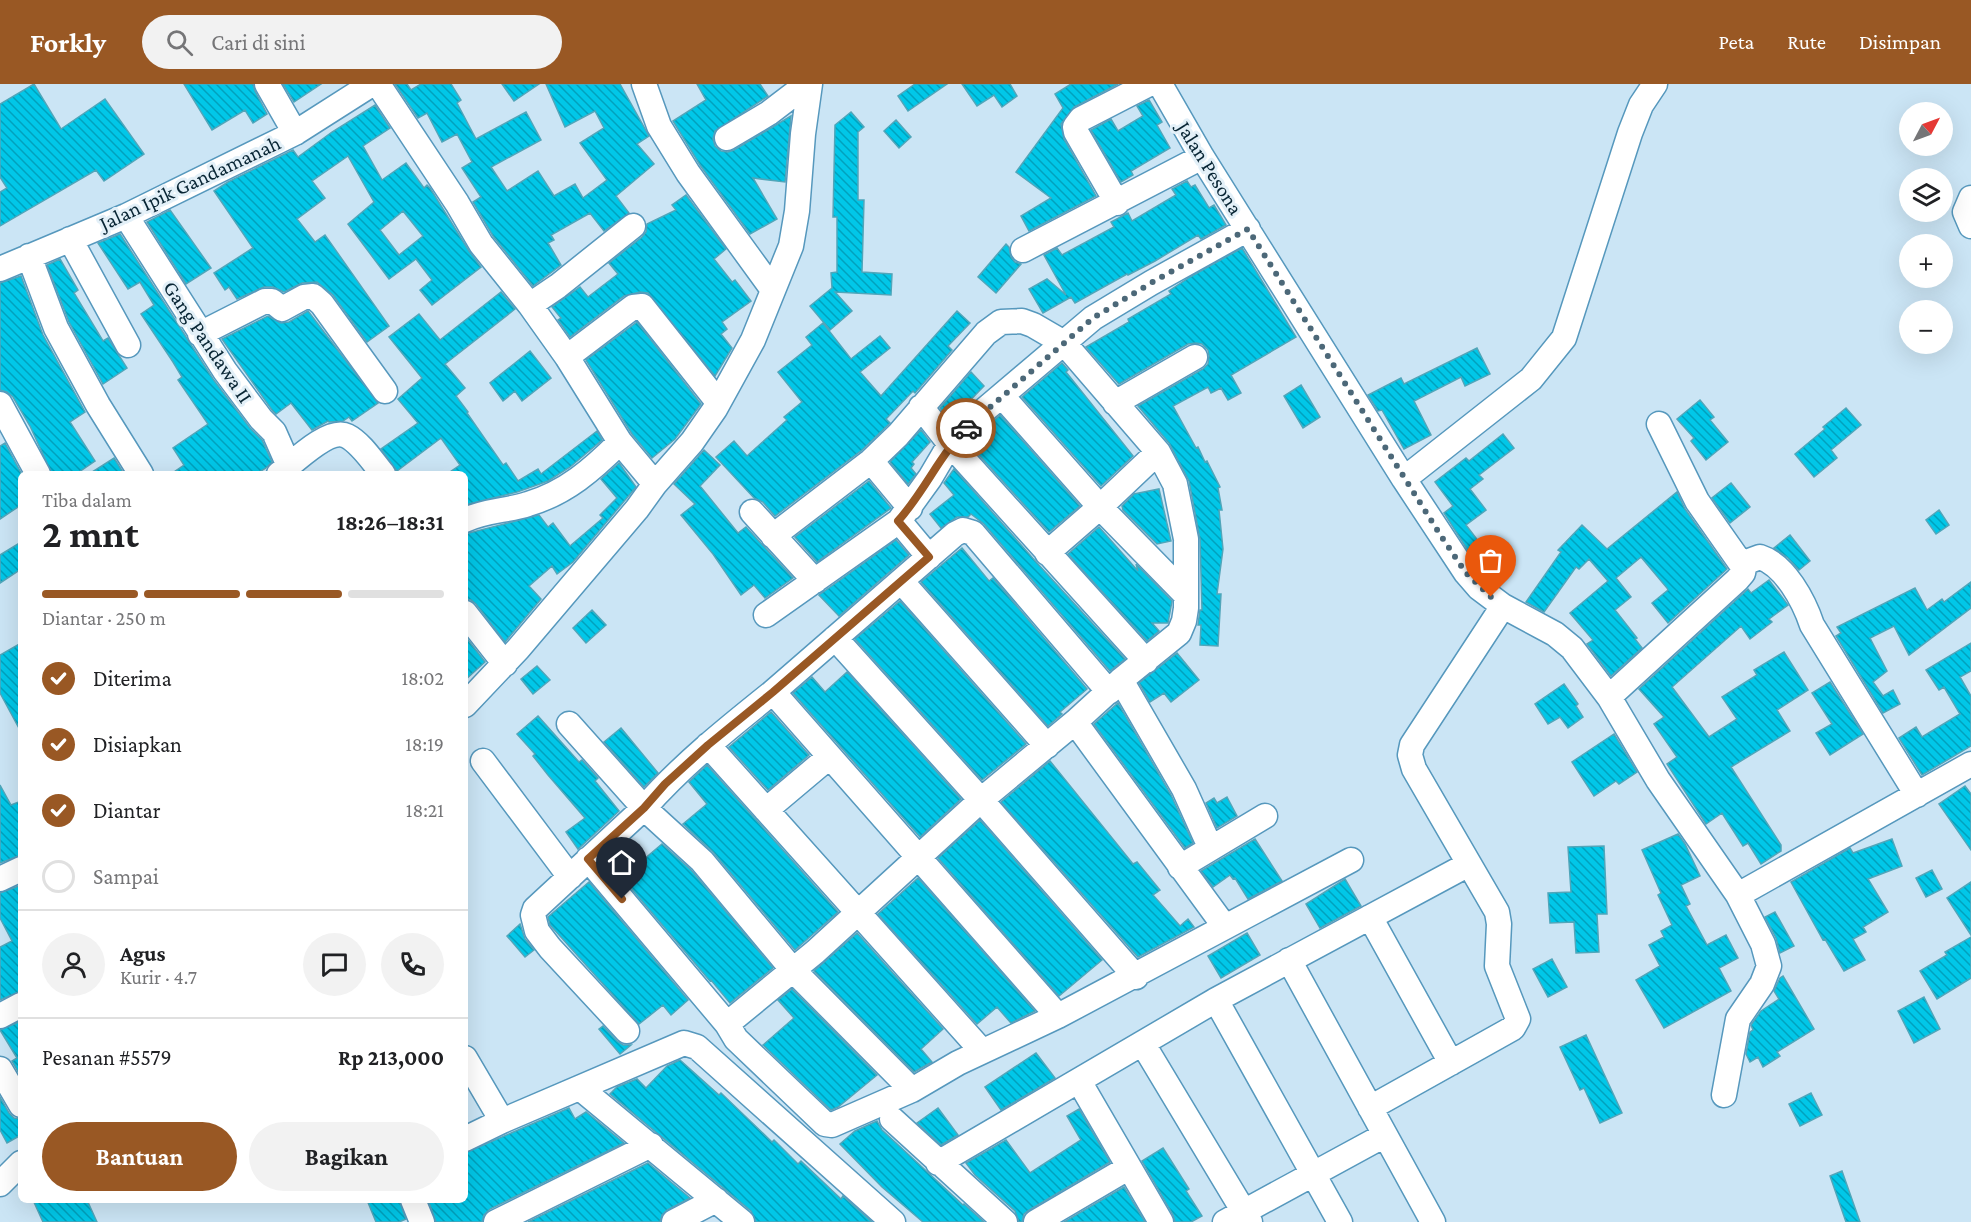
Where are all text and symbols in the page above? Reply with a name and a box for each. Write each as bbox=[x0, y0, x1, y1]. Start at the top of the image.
search box bbox=[142, 15, 562, 69]
icon: search bbox=[163, 26, 196, 59]
text: Forkly bbox=[30, 27, 106, 58]
text: Cari di sini bbox=[211, 30, 305, 55]
text: Peta bbox=[1718, 30, 1754, 54]
text: Rute bbox=[1787, 30, 1826, 54]
text: Disimpan bbox=[1859, 30, 1941, 54]
north arrow bbox=[1899, 102, 1953, 156]
map controls bbox=[1899, 102, 1953, 354]
street label: Jalan Pesona bbox=[1171, 115, 1248, 219]
street label: Jalan Ipik Gandamanah bbox=[94, 130, 284, 236]
button: layers bbox=[1899, 168, 1953, 222]
button: + bbox=[1899, 234, 1953, 288]
street label: Gang Pandawa II bbox=[158, 276, 258, 408]
button: − bbox=[1899, 300, 1953, 354]
courier bbox=[936, 398, 996, 458]
icon: car bbox=[950, 412, 983, 445]
text: Tiba dalam bbox=[42, 489, 132, 511]
text: 18:26–18:31 bbox=[337, 510, 444, 535]
text: 2 mnt bbox=[42, 512, 139, 555]
pin bbox=[1465, 535, 1516, 597]
icon: bag bbox=[1474, 544, 1507, 577]
text: Diantar · 250 m bbox=[42, 607, 166, 629]
icon: check bbox=[42, 662, 75, 695]
text: Diterima bbox=[93, 666, 172, 691]
text: 18:02 bbox=[401, 667, 444, 689]
icon: check bbox=[42, 728, 75, 761]
text: Disiapkan bbox=[93, 732, 182, 757]
text: 18:19 bbox=[405, 733, 444, 755]
icon: check bbox=[42, 794, 75, 827]
text: Diantar bbox=[93, 798, 161, 823]
text: 18:21 bbox=[406, 799, 444, 821]
pin bbox=[596, 837, 647, 899]
icon: home bbox=[605, 846, 638, 879]
text: Sampai bbox=[93, 864, 159, 889]
button: person bbox=[42, 933, 105, 996]
button: chat bbox=[303, 933, 366, 996]
button: phone bbox=[381, 933, 444, 996]
text: Agus bbox=[120, 941, 166, 966]
text: Kurir · 4.7 bbox=[120, 966, 197, 988]
text: Pesanan #5579 bbox=[42, 1045, 172, 1070]
text: Rp 213,000 bbox=[338, 1045, 444, 1070]
button: Bantuan bbox=[42, 1122, 237, 1191]
button: Bagikan bbox=[249, 1122, 444, 1191]

